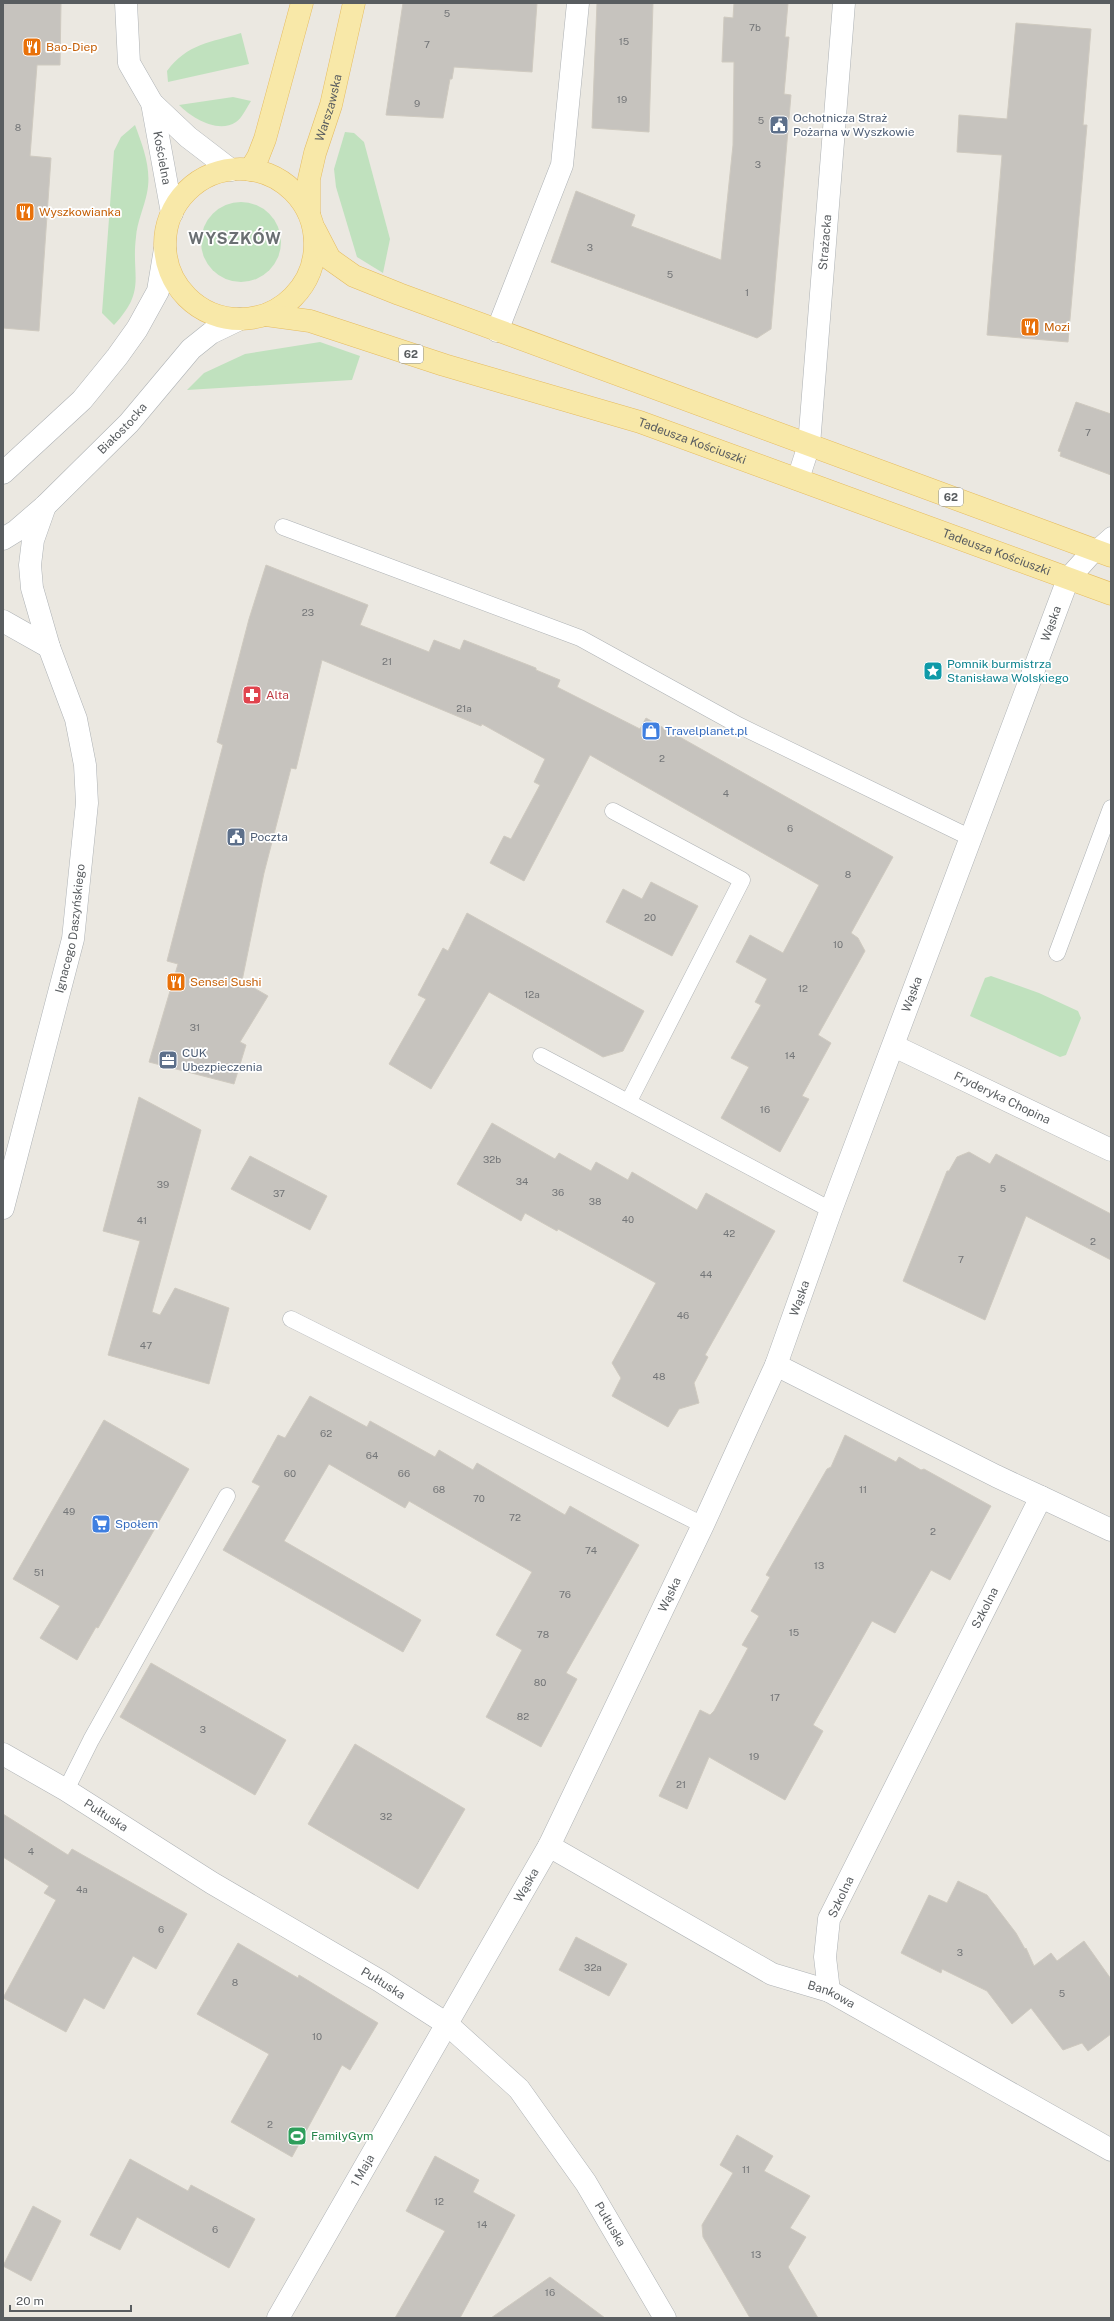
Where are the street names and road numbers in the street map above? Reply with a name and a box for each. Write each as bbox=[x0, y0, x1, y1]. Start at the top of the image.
street label: Warszawska bbox=[312, 73, 345, 143]
street label: Kościelna bbox=[150, 130, 174, 186]
street label: Strażacka bbox=[816, 214, 834, 271]
road number: 62 bbox=[399, 345, 423, 363]
street label: Białostocka bbox=[95, 400, 150, 457]
street label: Tadeusza Kościuszki bbox=[636, 415, 748, 467]
road number: 62 bbox=[939, 488, 963, 506]
street label: Tadeusza Kościuszki bbox=[940, 526, 1052, 578]
street label: Wąska bbox=[1038, 604, 1064, 643]
street label: Ignacego Daszyńskiego bbox=[52, 863, 88, 994]
street label: Wąska bbox=[899, 975, 925, 1014]
street label: Fryderyka Chopina bbox=[952, 1069, 1053, 1127]
street label: Wąska bbox=[787, 1279, 812, 1318]
street label: Wąska bbox=[655, 1575, 684, 1614]
street label: Szkolna bbox=[969, 1585, 1001, 1631]
street label: Pułtuska bbox=[81, 1796, 131, 1835]
street label: Wąska bbox=[511, 1866, 542, 1905]
street label: Szkolna bbox=[825, 1874, 857, 1920]
street label: Pułtuska bbox=[358, 1964, 408, 2002]
street label: Bankowa bbox=[806, 1978, 857, 2011]
street label: 1 Maja bbox=[348, 2152, 377, 2189]
street label: Pułtuska bbox=[592, 2199, 629, 2249]

